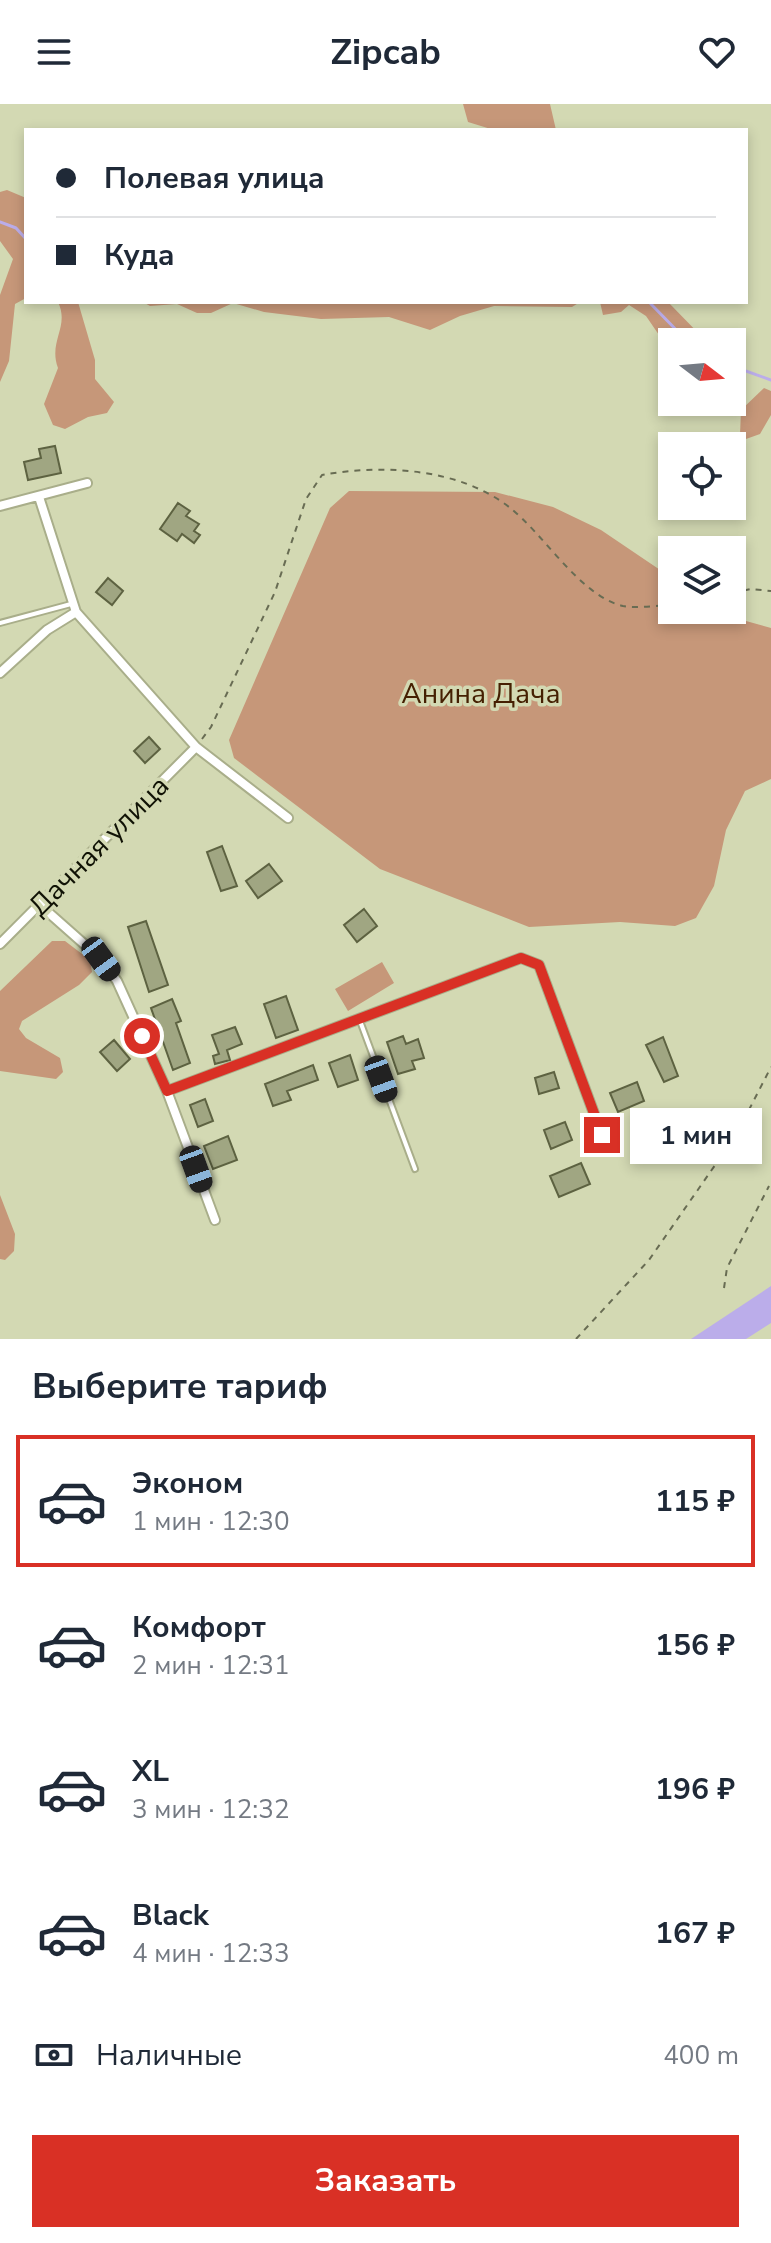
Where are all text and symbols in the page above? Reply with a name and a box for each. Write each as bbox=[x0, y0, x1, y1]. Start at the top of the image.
text: Zipcab bbox=[330, 28, 441, 77]
icon: menu bbox=[32, 30, 76, 74]
icon: heart bbox=[695, 30, 739, 74]
text: Полевая улица bbox=[104, 158, 325, 199]
text: Куда bbox=[104, 235, 175, 276]
north arrow bbox=[658, 328, 746, 416]
map controls bbox=[658, 328, 746, 624]
button: locate bbox=[658, 432, 746, 520]
button: layers bbox=[658, 536, 746, 624]
park label: Анина Дача bbox=[401, 675, 561, 713]
street label: Дачная улица bbox=[20, 767, 178, 925]
car bbox=[77, 933, 125, 985]
route start bbox=[124, 1018, 160, 1054]
car bbox=[362, 1052, 400, 1106]
callout: 1 мин bbox=[630, 1107, 762, 1163]
route end bbox=[584, 1117, 620, 1153]
text: 1 мин bbox=[660, 1118, 732, 1153]
car bbox=[177, 1142, 215, 1196]
text: Выберите тариф bbox=[32, 1362, 328, 1411]
text: Эконом bbox=[132, 1463, 243, 1504]
icon: car bbox=[36, 1465, 108, 1537]
text: 115 ₽ bbox=[655, 1481, 735, 1522]
text: 1 мин · 12:30 bbox=[132, 1504, 289, 1539]
text: Комфорт bbox=[132, 1607, 266, 1648]
icon: car bbox=[36, 1609, 108, 1681]
text: 156 ₽ bbox=[655, 1625, 735, 1666]
text: 2 мин · 12:31 bbox=[132, 1648, 289, 1683]
text: XL bbox=[132, 1751, 169, 1792]
icon: car bbox=[36, 1753, 108, 1825]
text: 196 ₽ bbox=[655, 1769, 735, 1810]
text: 3 мин · 12:32 bbox=[132, 1792, 289, 1827]
text: Black bbox=[132, 1895, 209, 1936]
icon: car bbox=[36, 1897, 108, 1969]
text: 167 ₽ bbox=[655, 1913, 735, 1954]
text: 4 мин · 12:33 bbox=[132, 1936, 289, 1971]
icon: cash bbox=[32, 2033, 76, 2077]
text: Наличные bbox=[96, 2035, 242, 2076]
text: 400 m bbox=[663, 2038, 739, 2073]
button: Заказать bbox=[32, 2135, 739, 2227]

